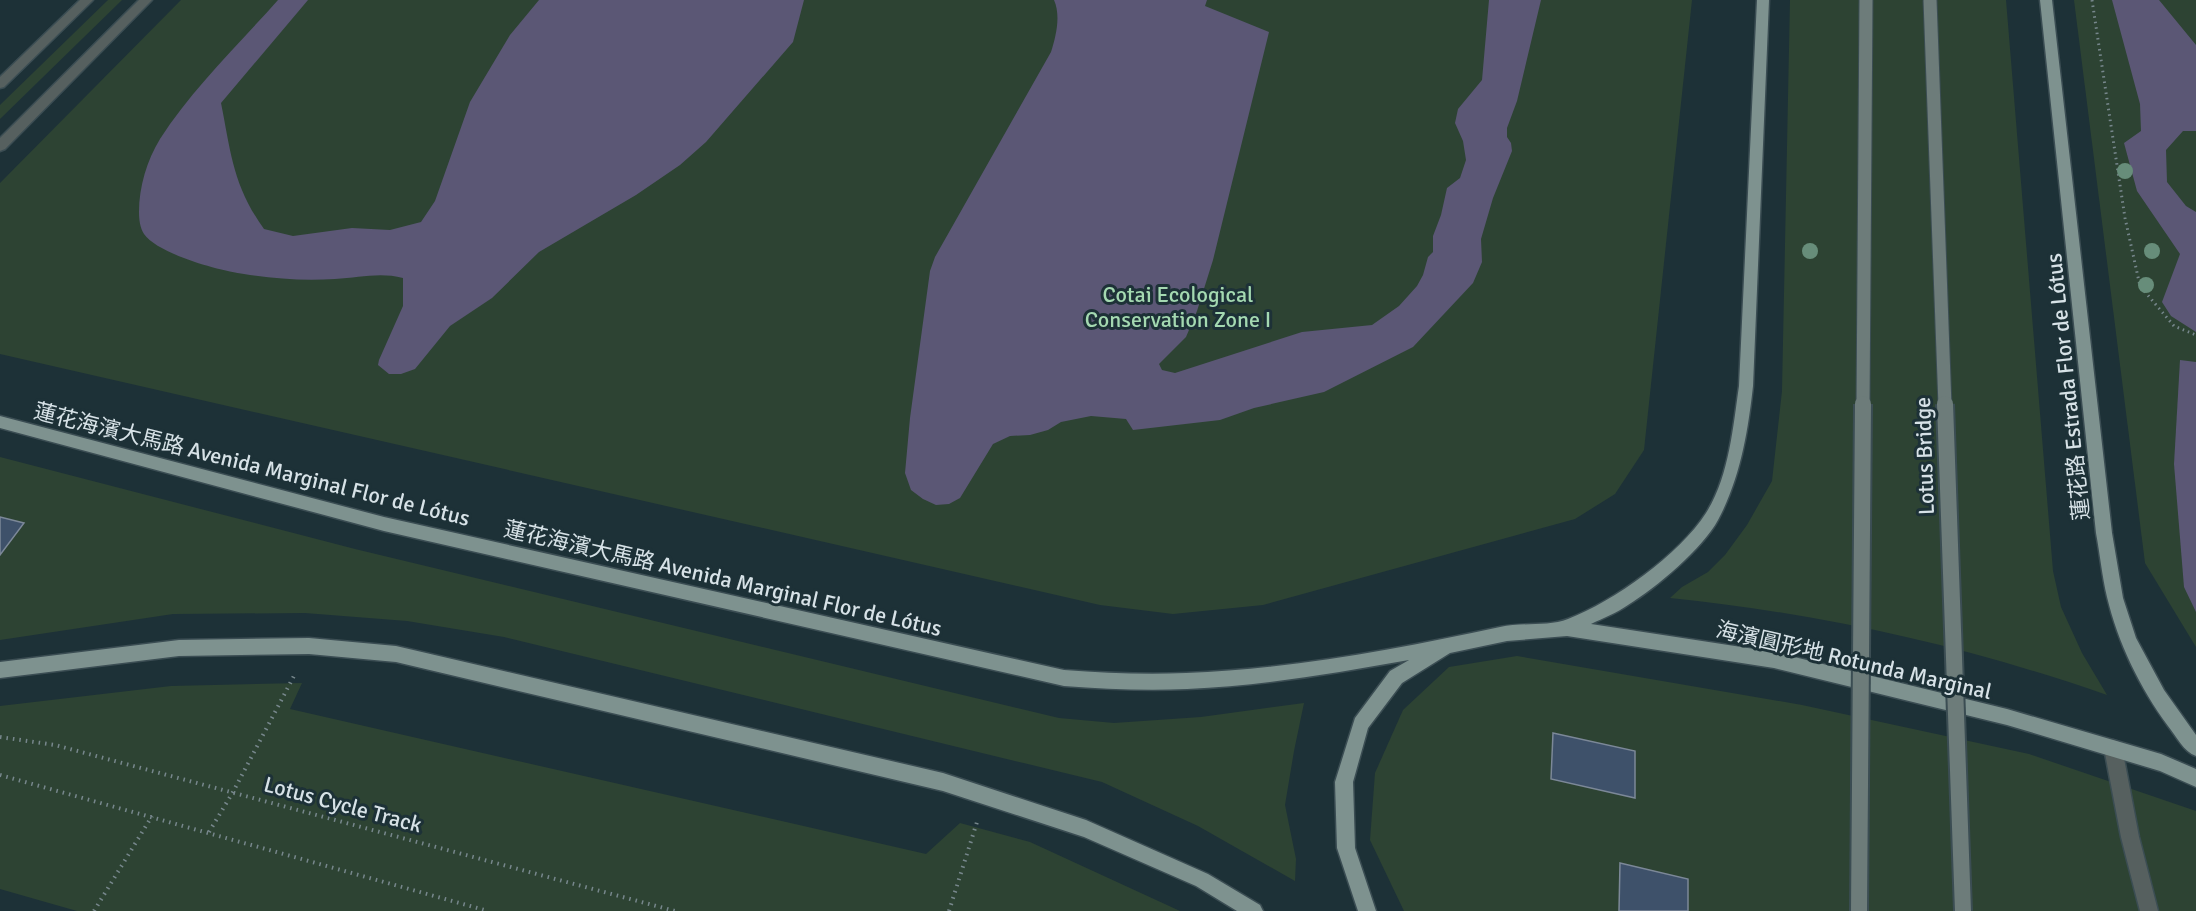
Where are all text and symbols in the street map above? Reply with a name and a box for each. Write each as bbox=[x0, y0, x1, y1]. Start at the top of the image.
street label: 蓮花路 Estrada Flor de Lótus bbox=[2040, 252, 2095, 522]
park label: Cotai Ecological Conservation Zone I bbox=[1085, 281, 1271, 333]
street label: 蓮花海濱大馬路 Avenida Marginal Flor de Lótus bbox=[31, 397, 473, 532]
street label: Lotus Bridge bbox=[1909, 397, 1940, 515]
street label: 蓮花海濱大馬路 Avenida Marginal Flor de Lótus bbox=[502, 515, 944, 642]
street label: 海濱圓形地 Rotunda Marginal bbox=[1713, 616, 1994, 705]
street label: Lotus Cycle Track bbox=[261, 770, 425, 839]

